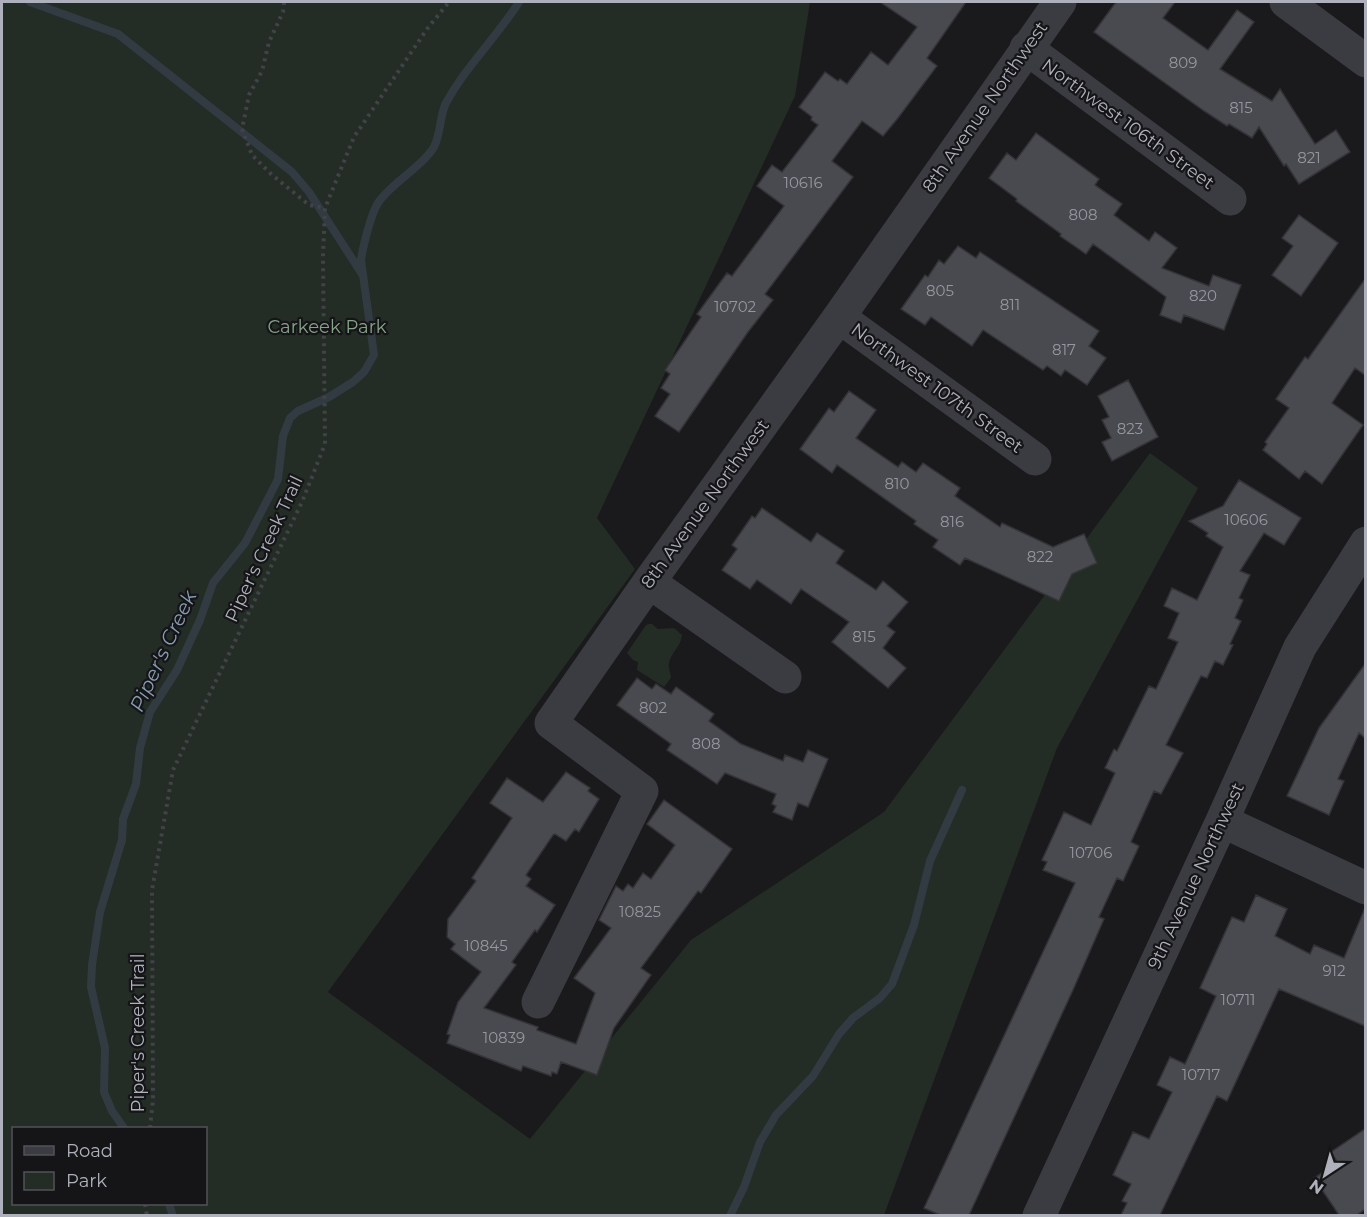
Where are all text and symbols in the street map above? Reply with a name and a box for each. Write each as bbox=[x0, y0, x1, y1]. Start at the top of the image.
street label: 8th Avenue Northwest bbox=[918, 17, 1052, 197]
house number: 809 bbox=[1169, 53, 1197, 72]
street label: Northwest 106th Street bbox=[1037, 54, 1219, 194]
house number: 815 bbox=[1229, 98, 1253, 117]
house number: 821 bbox=[1297, 148, 1321, 167]
house number: 10616 bbox=[783, 173, 823, 192]
house number: 808 bbox=[1068, 205, 1098, 224]
house number: 805 bbox=[926, 281, 954, 300]
house number: 820 bbox=[1189, 286, 1217, 305]
house number: 811 bbox=[1000, 295, 1020, 314]
house number: 10702 bbox=[714, 297, 756, 316]
park label: Carkeek Park bbox=[267, 316, 387, 338]
street label: Northwest 107th Street bbox=[847, 318, 1027, 458]
house number: 817 bbox=[1052, 340, 1076, 359]
street label: 8th Avenue Northwest bbox=[636, 415, 774, 593]
house number: 823 bbox=[1117, 419, 1143, 438]
street label: Piper's Creek Trail bbox=[220, 472, 308, 626]
house number: 810 bbox=[885, 474, 910, 493]
house number: 10606 bbox=[1224, 510, 1268, 529]
house number: 816 bbox=[940, 512, 964, 531]
house number: 822 bbox=[1027, 547, 1053, 566]
water label: Piper's Creek bbox=[125, 586, 202, 715]
house number: 815 bbox=[852, 627, 876, 646]
house number: 802 bbox=[639, 698, 667, 717]
house number: 808 bbox=[691, 734, 721, 753]
street label: 9th Avenue Northwest bbox=[1143, 779, 1249, 973]
house number: 10706 bbox=[1070, 843, 1112, 862]
house number: 10825 bbox=[619, 902, 661, 921]
house number: 10845 bbox=[464, 936, 508, 955]
street label: Piper's Creek Trail bbox=[127, 953, 149, 1113]
house number: 912 bbox=[1322, 961, 1346, 980]
house number: 10711 bbox=[1220, 990, 1256, 1009]
house number: 10839 bbox=[483, 1028, 525, 1047]
house number: 10717 bbox=[1182, 1065, 1220, 1084]
legend bbox=[12, 1127, 207, 1205]
text: Road bbox=[66, 1140, 113, 1162]
north arrow bbox=[1295, 1145, 1355, 1205]
text: Park bbox=[66, 1170, 107, 1192]
text: N bbox=[1306, 1175, 1327, 1198]

